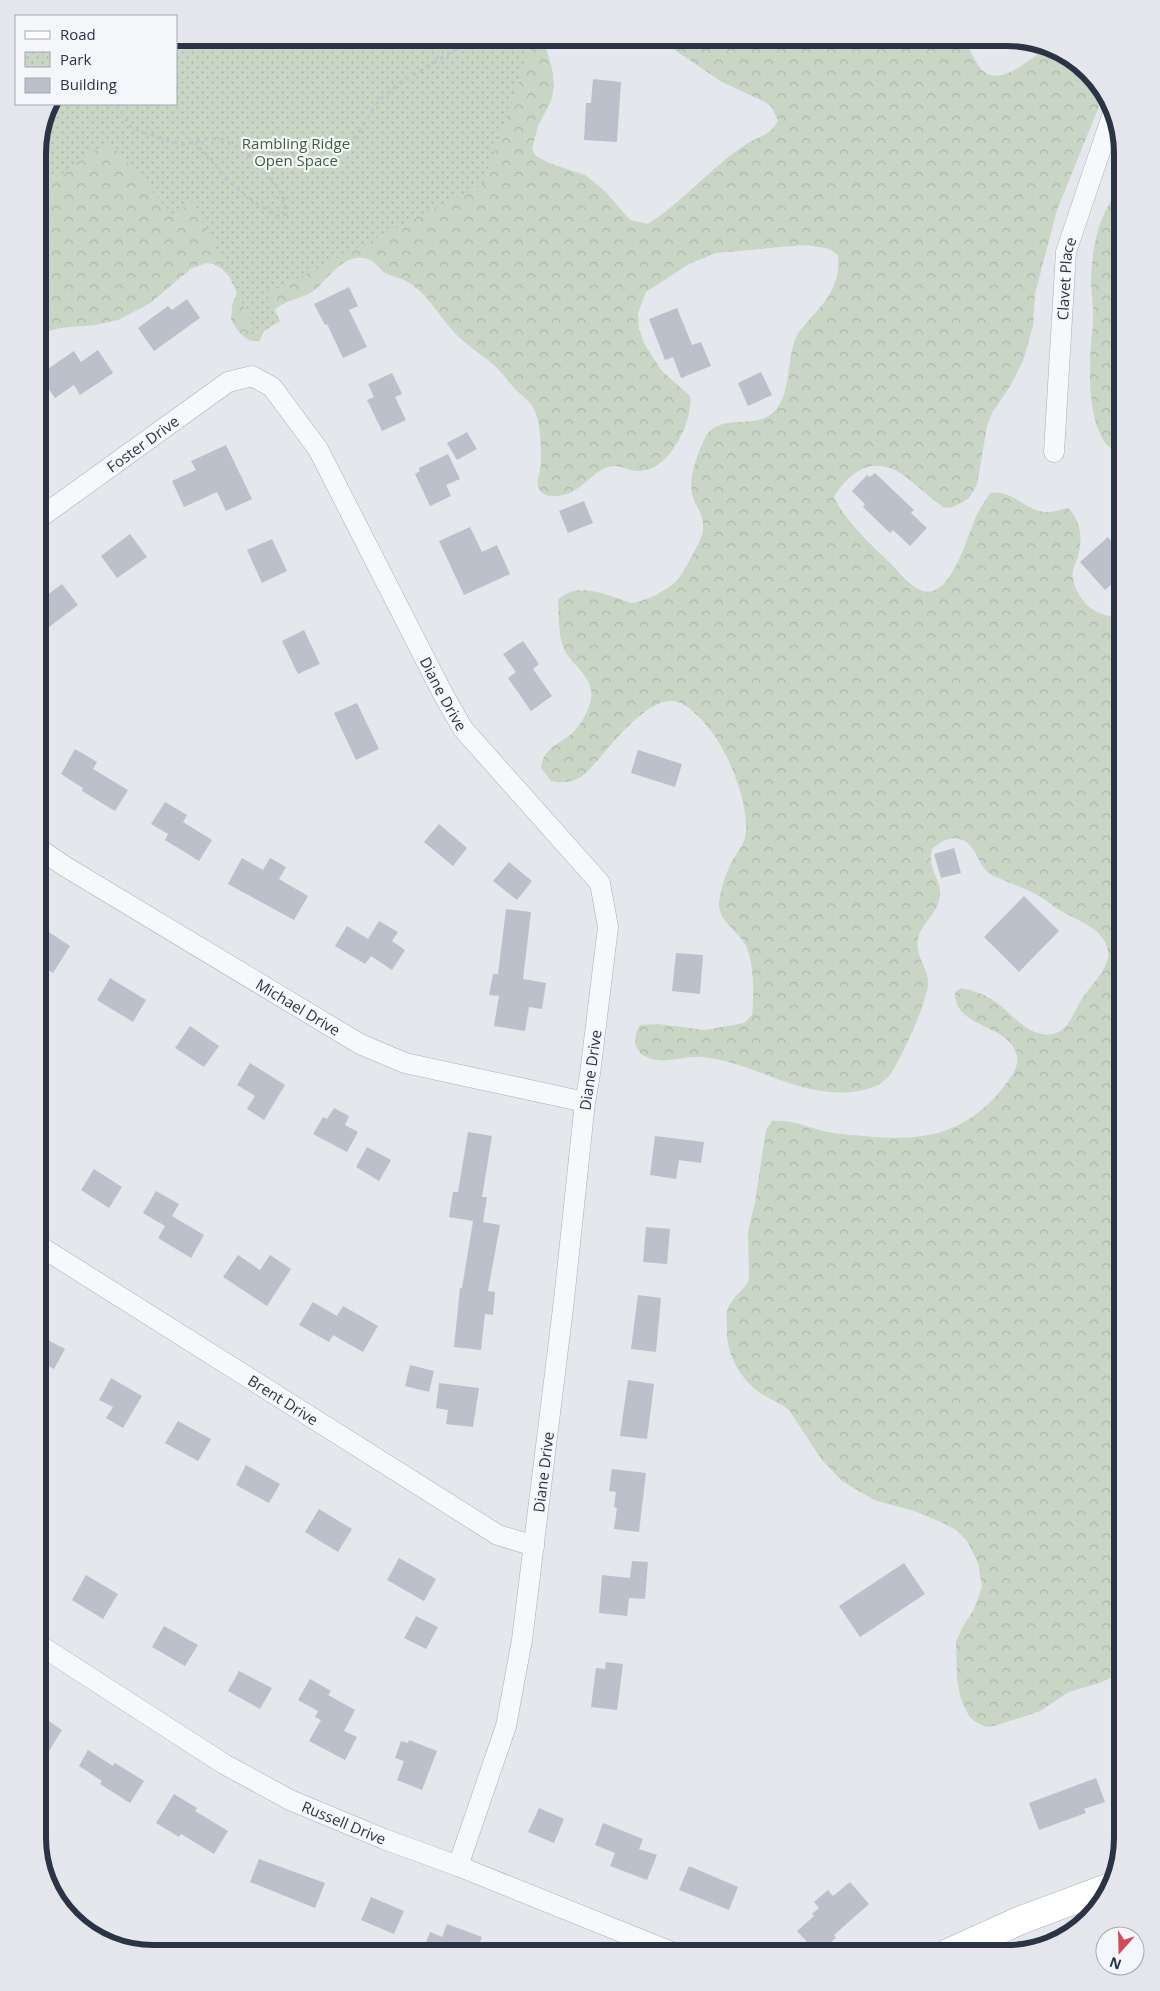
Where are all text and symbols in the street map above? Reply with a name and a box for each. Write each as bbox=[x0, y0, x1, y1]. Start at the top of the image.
legend bbox=[15, 15, 178, 105]
text: Road bbox=[60, 24, 96, 44]
text: Park bbox=[60, 49, 91, 69]
text: Building bbox=[60, 74, 117, 94]
park label: Rambling Ridge Open Space bbox=[242, 133, 350, 170]
street label: Clavet Place bbox=[1052, 234, 1080, 321]
street label: Foster Drive bbox=[102, 411, 183, 476]
street label: Diane Drive bbox=[416, 653, 472, 734]
street label: Michael Drive bbox=[252, 974, 344, 1040]
street label: Diane Drive bbox=[574, 1028, 606, 1112]
street label: Brent Drive bbox=[244, 1370, 322, 1429]
street label: Diane Drive bbox=[528, 1430, 558, 1514]
street label: Russell Drive bbox=[299, 1796, 389, 1849]
north arrow bbox=[1095, 1926, 1145, 1976]
text: N bbox=[1107, 1953, 1124, 1975]

